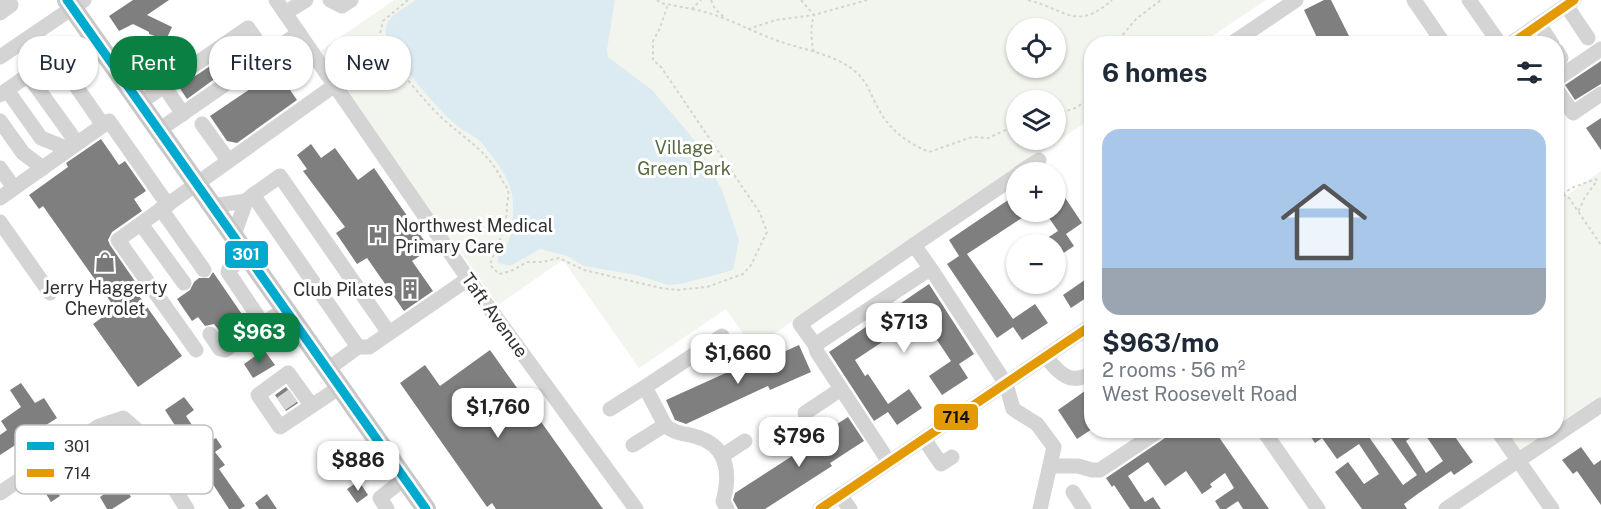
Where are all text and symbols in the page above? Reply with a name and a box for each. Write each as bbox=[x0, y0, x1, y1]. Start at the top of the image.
map controls bbox=[1006, 18, 1066, 294]
button: locate bbox=[1006, 18, 1066, 78]
chip: Buy bbox=[18, 36, 98, 90]
chip: Rent bbox=[110, 36, 197, 90]
chip: Filters bbox=[209, 36, 313, 90]
chip: New bbox=[325, 36, 411, 90]
icon: filters bbox=[1513, 56, 1546, 89]
text: 6 homes bbox=[1102, 57, 1207, 88]
button: layers bbox=[1006, 90, 1066, 150]
park label: Village Green Park bbox=[637, 137, 731, 179]
button: + bbox=[1006, 162, 1066, 222]
icon: home bbox=[1270, 168, 1378, 276]
place label: Northwest Medical Primary Care bbox=[395, 215, 553, 257]
hospital icon: Northwest Medical Primary Care bbox=[366, 223, 390, 247]
button: − bbox=[1006, 234, 1066, 294]
line badge: 301 bbox=[224, 240, 269, 269]
text: 301 bbox=[232, 245, 260, 264]
shop icon: Jerry Haggerty Chevrolet bbox=[93, 250, 117, 274]
street label: Taft Avenue bbox=[457, 269, 533, 361]
place label: Jerry Haggerty Chevrolet bbox=[43, 277, 168, 319]
building icon: Club Pilates bbox=[398, 277, 422, 301]
place label: Club Pilates bbox=[293, 279, 393, 300]
pin: $713 bbox=[868, 303, 940, 354]
text: $713 bbox=[880, 310, 928, 334]
pin: $963 bbox=[223, 313, 295, 364]
text: $963 bbox=[232, 320, 286, 344]
text: $963/mo bbox=[1102, 327, 1219, 358]
pin: $1,660 bbox=[689, 334, 787, 385]
text: $1,660 bbox=[705, 341, 771, 365]
text: 2 rooms · 56 m² bbox=[1102, 358, 1245, 382]
text: West Roosevelt Road bbox=[1102, 382, 1297, 406]
pin: $1,760 bbox=[449, 388, 547, 439]
text: $1,760 bbox=[466, 395, 530, 419]
line badge: 714 bbox=[933, 403, 979, 431]
text: 714 bbox=[942, 408, 970, 427]
pin: $796 bbox=[763, 417, 835, 468]
text: $796 bbox=[773, 424, 825, 448]
legend bbox=[15, 425, 213, 494]
text: 301 bbox=[64, 437, 90, 456]
pin: $886 bbox=[322, 441, 394, 492]
text: $886 bbox=[331, 448, 385, 472]
text: 714 bbox=[64, 464, 91, 483]

